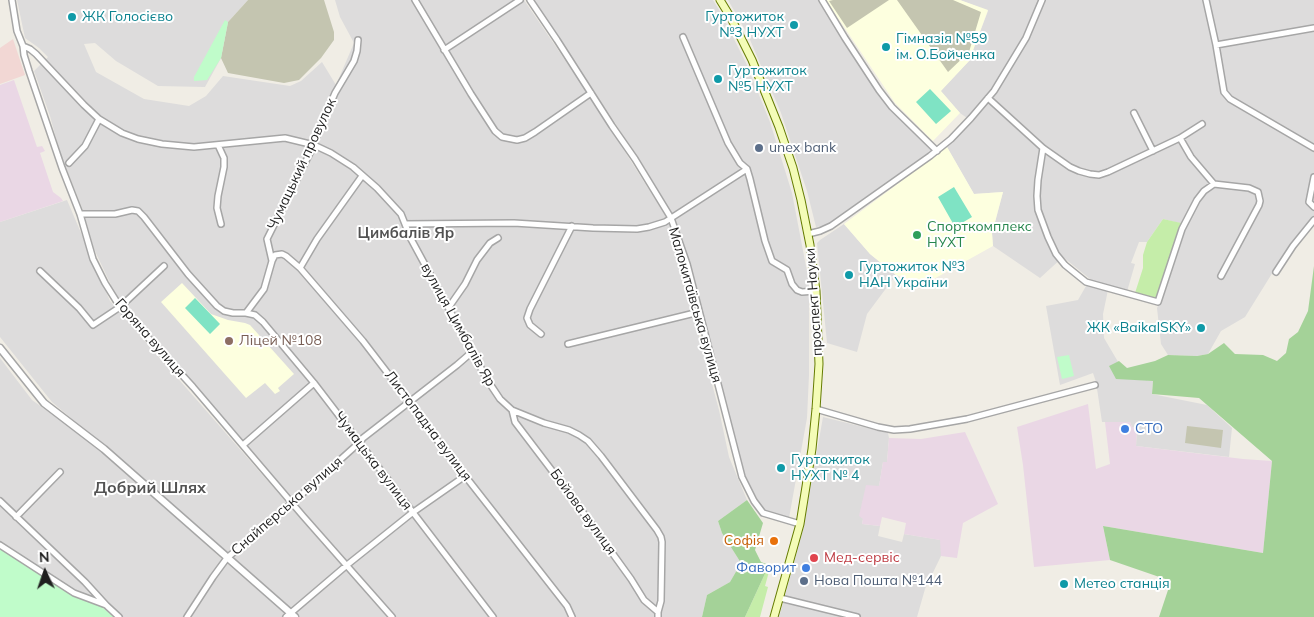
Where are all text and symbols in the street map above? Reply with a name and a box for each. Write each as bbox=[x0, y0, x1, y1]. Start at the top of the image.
place label: ЖК Голосієво bbox=[82, 9, 173, 25]
place label: Гуртожиток №3 НУХТ bbox=[705, 9, 784, 41]
marker: ЖК Голосієво bbox=[66, 11, 78, 23]
marker: Гуртожиток №3 НУХТ bbox=[788, 19, 800, 31]
place label: Гімназія №59 ім. О.Бойченка bbox=[896, 31, 995, 64]
marker: Гімназія №59 ім. О.Бойченка bbox=[880, 41, 892, 53]
place label: Гуртожиток №5 НУХТ bbox=[728, 63, 807, 95]
marker: Гуртожиток №5 НУХТ bbox=[712, 73, 724, 85]
street label: Чумацький провулок bbox=[264, 96, 340, 232]
place label: unex bank bbox=[769, 140, 836, 156]
marker: unex bank bbox=[753, 142, 765, 154]
place label: Спорткомплекс НУХТ bbox=[927, 219, 1032, 252]
district label: Цимбалів Яр bbox=[358, 224, 454, 242]
street label: Малокитаївська вулиця bbox=[665, 225, 725, 385]
marker: Спорткомплекс НУХТ bbox=[911, 229, 923, 241]
street label: проспект Науки bbox=[802, 247, 826, 357]
place label: Гуртожиток №3 НАН України bbox=[859, 259, 965, 292]
street label: вулиця Цимбалів Яр bbox=[417, 260, 499, 390]
marker: Гуртожиток №3 НАН України bbox=[843, 269, 855, 281]
street label: Горяна вулиця bbox=[111, 295, 189, 381]
place label: ЖК «BaikalSKY» bbox=[1087, 320, 1191, 336]
marker: ЖК «BaikalSKY» bbox=[1195, 322, 1207, 334]
place label: Ліцей №108 bbox=[239, 333, 322, 349]
marker: Ліцей №108 bbox=[223, 335, 235, 347]
street label: Листопадна вулиця bbox=[381, 367, 475, 485]
street label: Чумацька вулиця bbox=[331, 408, 415, 514]
place label: СТО bbox=[1135, 421, 1163, 437]
marker: СТО bbox=[1119, 423, 1131, 435]
place label: Гуртожиток НУХТ № 4 bbox=[791, 452, 870, 484]
street label: Снайперська вулиця bbox=[228, 453, 346, 559]
marker: Гуртожиток НУХТ № 4 bbox=[775, 462, 787, 474]
street label: Бойова вулиця bbox=[546, 466, 620, 558]
district label: Добрий Шлях bbox=[94, 478, 206, 498]
place label: Софія bbox=[724, 533, 764, 549]
marker: Софія bbox=[768, 535, 780, 547]
north arrow bbox=[20, 547, 70, 597]
text: N bbox=[38, 548, 50, 566]
place label: Мед-сервіс bbox=[824, 550, 900, 566]
marker: Мед-сервіс bbox=[808, 552, 820, 564]
place label: Фаворит bbox=[736, 560, 796, 576]
marker: Фаворит bbox=[800, 562, 812, 574]
place label: Нова Пошта №144 bbox=[814, 573, 942, 589]
marker: Нова Пошта №144 bbox=[798, 575, 810, 587]
place label: Метео станція bbox=[1074, 576, 1170, 592]
marker: Метео станція bbox=[1058, 578, 1070, 590]

